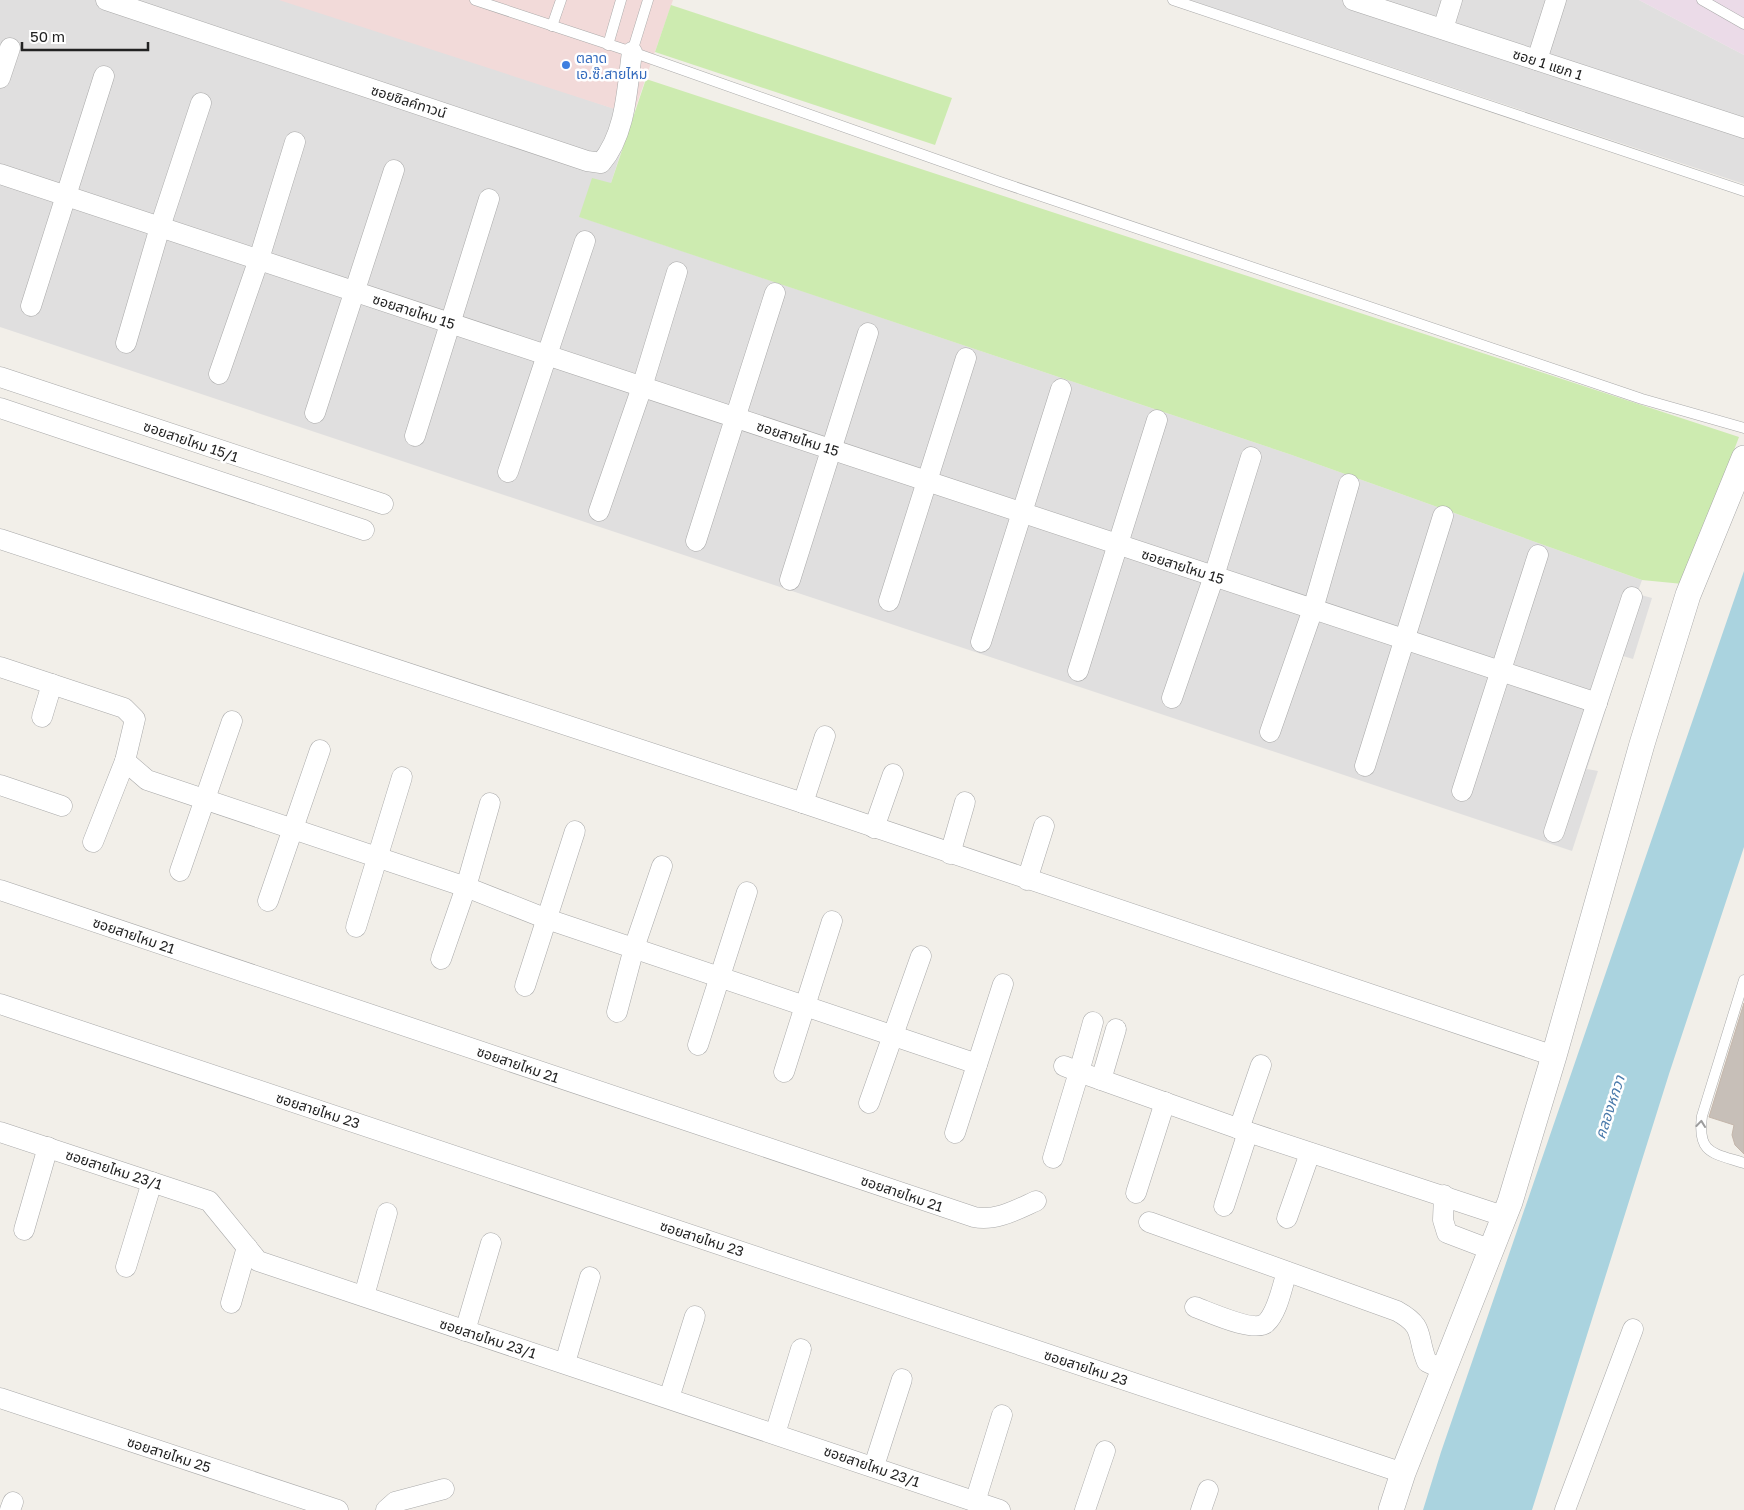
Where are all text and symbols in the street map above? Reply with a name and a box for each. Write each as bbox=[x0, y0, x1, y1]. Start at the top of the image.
scale bar bbox=[22, 20, 149, 52]
text: 50 m bbox=[30, 27, 65, 45]
street label: ซอย 1 แยก 1 bbox=[1511, 45, 1585, 83]
place label: ตลาด เอ.ซ๊.สายไหม bbox=[576, 49, 647, 82]
marker: ตลาด เอ.ซ๊.สายไหม bbox=[560, 59, 572, 71]
street label: ซอยซิลค์ทาวน์ bbox=[369, 81, 449, 121]
street label: ซอยสายไหม 15 bbox=[371, 290, 457, 332]
street label: ซอยสายไหม 15/1 bbox=[141, 417, 241, 465]
street label: ซอยสายไหม 15 bbox=[755, 417, 841, 459]
street label: ซอยสายไหม 15 bbox=[1140, 545, 1226, 587]
street label: ซอยสายไหม 21 bbox=[91, 913, 177, 957]
street label: ซอยสายไหม 21 bbox=[475, 1042, 561, 1086]
water label: คลองหกวา bbox=[1590, 1072, 1628, 1141]
street label: ซอยสายไหม 23 bbox=[274, 1088, 362, 1132]
one-way arrow bbox=[1695, 1120, 1706, 1128]
street label: ซอยสายไหม 23/1 bbox=[64, 1145, 165, 1193]
street label: ซอยสายไหม 21 bbox=[859, 1171, 945, 1215]
street label: ซอยสายไหม 23 bbox=[658, 1216, 746, 1260]
street label: ซอยสายไหม 23/1 bbox=[438, 1314, 539, 1362]
street label: ซอยสายไหม 23 bbox=[1042, 1345, 1130, 1389]
street label: ซอยสายไหม 25 bbox=[125, 1432, 213, 1476]
street label: ซอยสายไหม 23/1 bbox=[822, 1442, 922, 1490]

